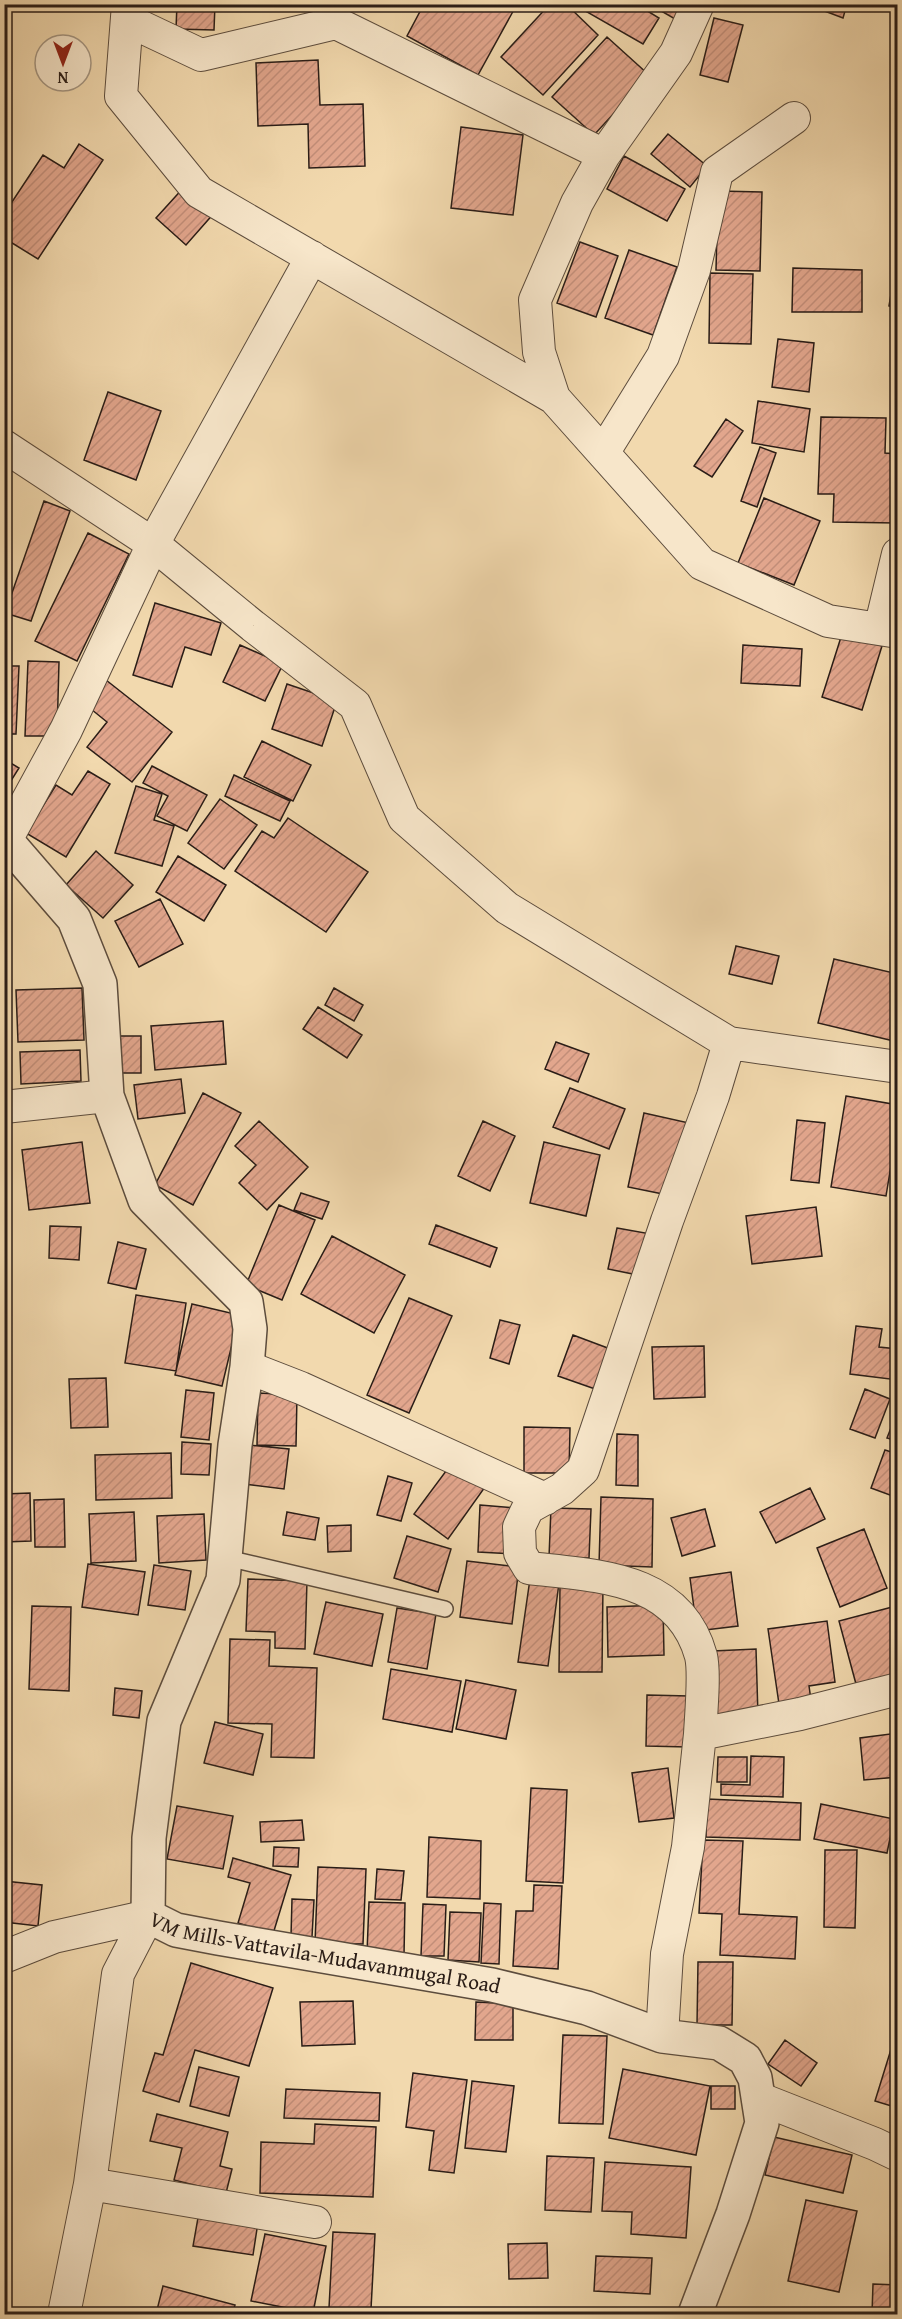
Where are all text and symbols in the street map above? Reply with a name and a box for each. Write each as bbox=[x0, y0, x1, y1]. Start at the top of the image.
north arrow bbox=[33, 33, 93, 93]
text: N bbox=[57, 66, 68, 90]
street label: VM Mills-Vattavila-Mudavanmugal Road bbox=[144, 1903, 505, 2002]

